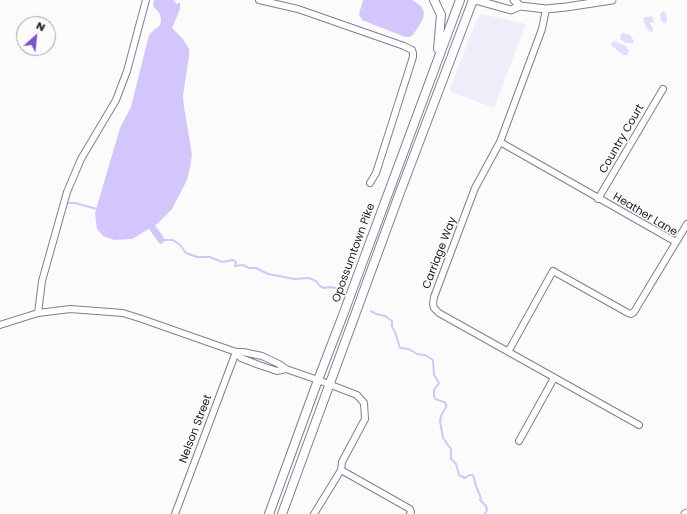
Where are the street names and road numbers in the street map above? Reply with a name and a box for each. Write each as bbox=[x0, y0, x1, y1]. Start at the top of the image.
street label: Country Court bbox=[597, 102, 647, 176]
street label: Heather Lane bbox=[610, 191, 680, 239]
street label: Opossumtown Pike bbox=[330, 202, 378, 304]
street label: Carriage Way bbox=[420, 215, 460, 291]
street label: Nelson Street bbox=[177, 393, 215, 465]

